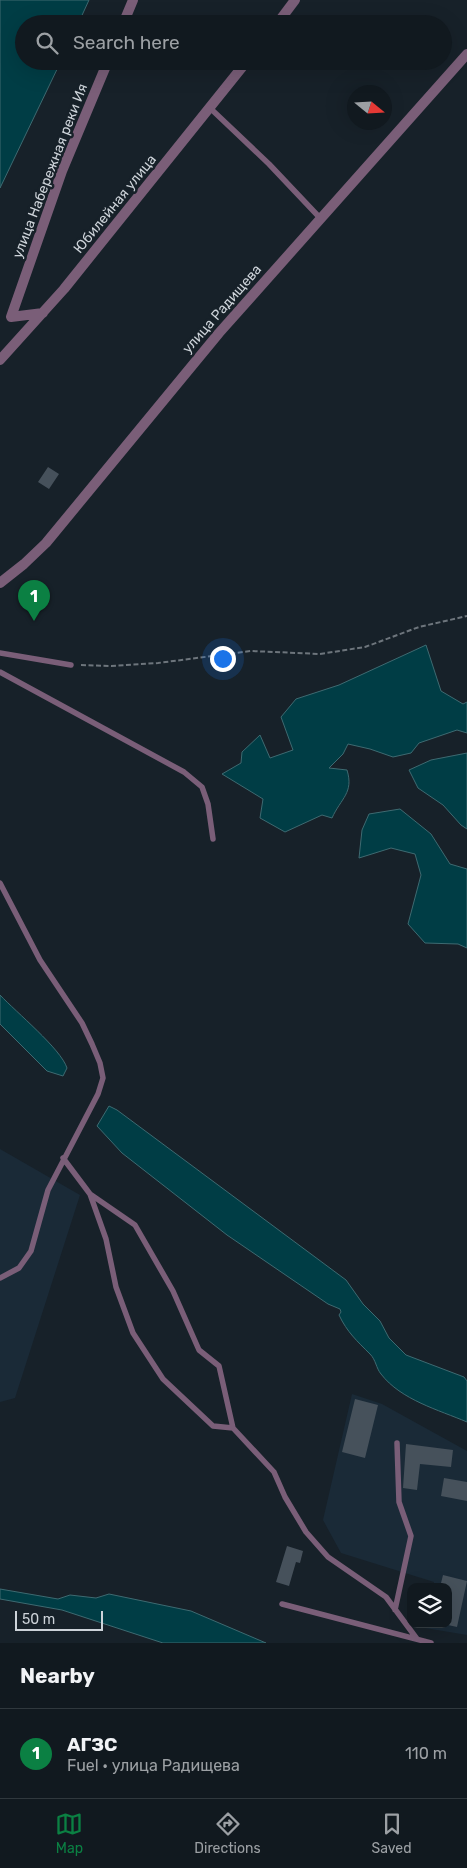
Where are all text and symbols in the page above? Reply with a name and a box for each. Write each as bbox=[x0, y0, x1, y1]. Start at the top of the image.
search box bbox=[15, 15, 452, 70]
icon: search bbox=[33, 29, 61, 57]
text: Search here bbox=[73, 31, 180, 54]
street label: улица Набережная реки Ия bbox=[9, 81, 91, 261]
north arrow bbox=[347, 85, 392, 130]
street label: Юбилейная улица bbox=[70, 151, 160, 257]
street label: улица Радищева bbox=[179, 261, 265, 357]
pin: 1 bbox=[18, 580, 50, 621]
your location bbox=[210, 646, 236, 672]
map controls bbox=[407, 1583, 452, 1628]
button: layers bbox=[407, 1583, 452, 1628]
scale bar bbox=[15, 1608, 102, 1631]
text: 50 m bbox=[22, 1611, 55, 1628]
text: Nearby bbox=[20, 1663, 95, 1688]
text: АГЗС bbox=[67, 1733, 117, 1756]
text: 1 bbox=[32, 1744, 40, 1763]
text: 110 m bbox=[405, 1744, 447, 1763]
text: Fuel · улица Радищева bbox=[67, 1756, 240, 1775]
tab: Map bbox=[55, 1810, 83, 1857]
tab: Directions bbox=[194, 1810, 261, 1857]
tab: Saved bbox=[372, 1810, 412, 1857]

